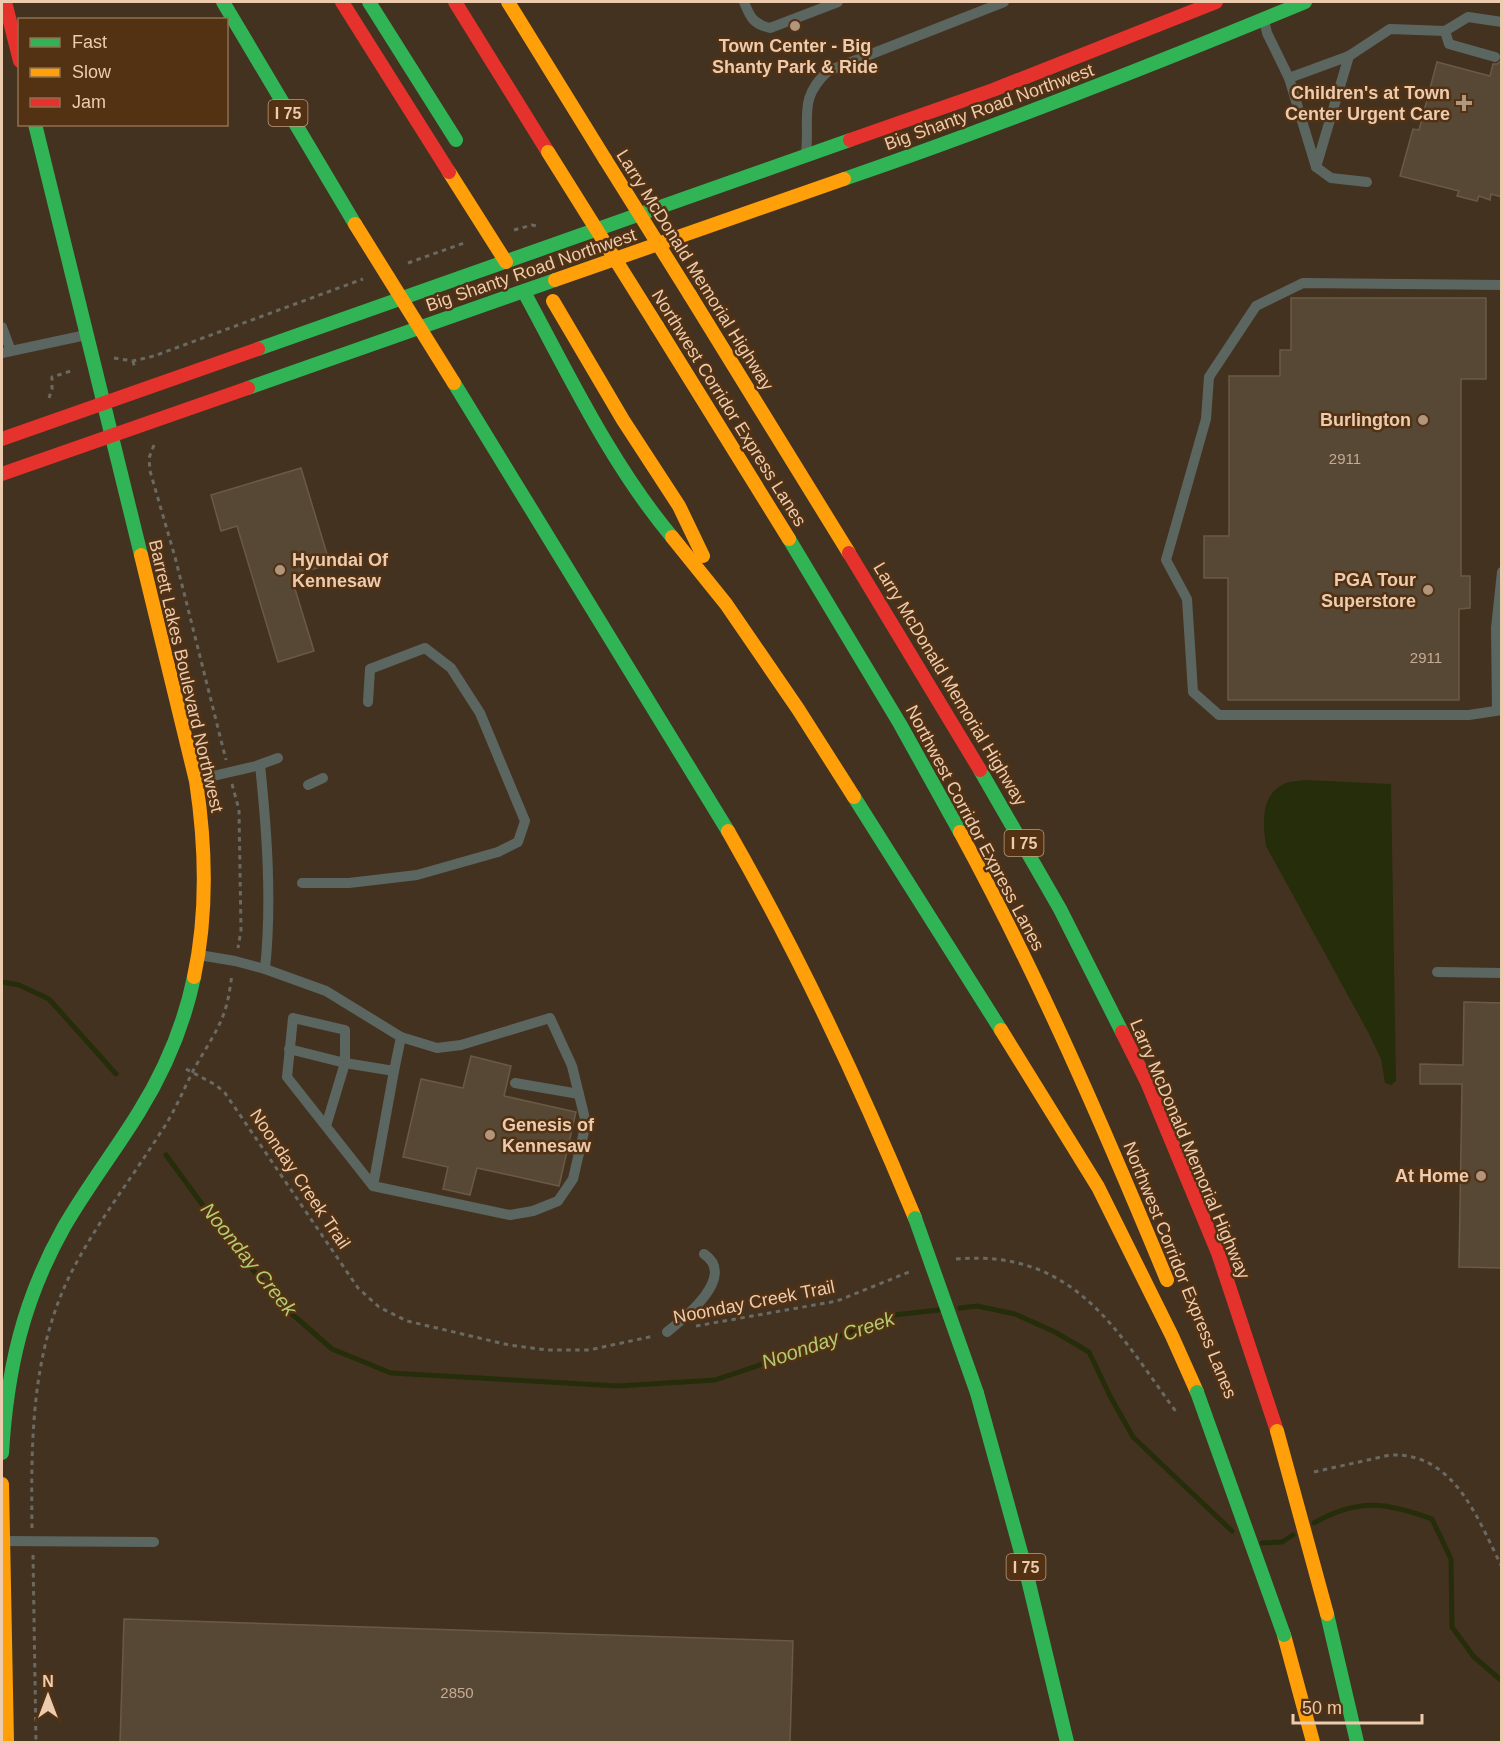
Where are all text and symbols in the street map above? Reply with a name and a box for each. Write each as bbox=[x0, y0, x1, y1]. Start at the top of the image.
legend bbox=[18, 18, 228, 126]
marker: Town Center - Big Shanty Park & Ride bbox=[788, 19, 802, 33]
text: Fast bbox=[72, 32, 107, 52]
place label: Town Center - Big Shanty Park & Ride bbox=[712, 36, 878, 77]
street label: Big Shanty Road Northwest bbox=[882, 60, 1096, 154]
text: Slow bbox=[72, 62, 112, 82]
place label: Children's at Town Center Urgent Care bbox=[1285, 83, 1450, 124]
text: Jam bbox=[72, 92, 106, 112]
marker: Children's at Town Center Urgent Care bbox=[1455, 94, 1473, 112]
road number: I 75 bbox=[268, 100, 308, 126]
street label: Larry McDonald Memorial Highway bbox=[612, 146, 778, 394]
street label: Big Shanty Road Northwest bbox=[423, 225, 639, 315]
street label: Northwest Corridor Express Lanes bbox=[648, 286, 810, 530]
place label: Burlington bbox=[1320, 410, 1411, 430]
marker: Burlington bbox=[1416, 413, 1430, 427]
house number: 2911 bbox=[1329, 450, 1361, 467]
street label: Barrett Lakes Boulevard Northwest bbox=[145, 538, 227, 814]
place label: Hyundai Of Kennesaw bbox=[292, 550, 389, 591]
street label: Larry McDonald Memorial Highway bbox=[869, 559, 1031, 809]
marker: Hyundai Of Kennesaw bbox=[273, 563, 287, 577]
place label: PGA Tour Superstore bbox=[1321, 570, 1416, 611]
marker: PGA Tour Superstore bbox=[1421, 583, 1435, 597]
house number: 2911 bbox=[1410, 649, 1442, 666]
street label: Northwest Corridor Express Lanes bbox=[902, 702, 1048, 954]
road number: I 75 bbox=[1004, 830, 1044, 856]
street label: Larry McDonald Memorial Highway bbox=[1126, 1016, 1254, 1282]
street label: Noonday Creek Trail bbox=[246, 1105, 354, 1253]
place label: Genesis of Kennesaw bbox=[502, 1115, 595, 1156]
marker: Genesis of Kennesaw bbox=[483, 1128, 497, 1142]
street label: Northwest Corridor Express Lanes bbox=[1119, 1139, 1241, 1401]
place label: At Home bbox=[1395, 1166, 1469, 1186]
marker: At Home bbox=[1474, 1169, 1488, 1183]
water label: Noonday Creek bbox=[197, 1198, 302, 1321]
street label: Noonday Creek Trail bbox=[672, 1277, 836, 1327]
water label: Noonday Creek bbox=[759, 1307, 898, 1373]
road number: I 75 bbox=[1006, 1554, 1046, 1580]
north arrow bbox=[18, 1666, 78, 1726]
text: N bbox=[42, 1673, 54, 1690]
house number: 2850 bbox=[440, 1684, 474, 1701]
scale bar bbox=[1293, 1687, 1422, 1725]
text: 50 m bbox=[1302, 1698, 1342, 1718]

